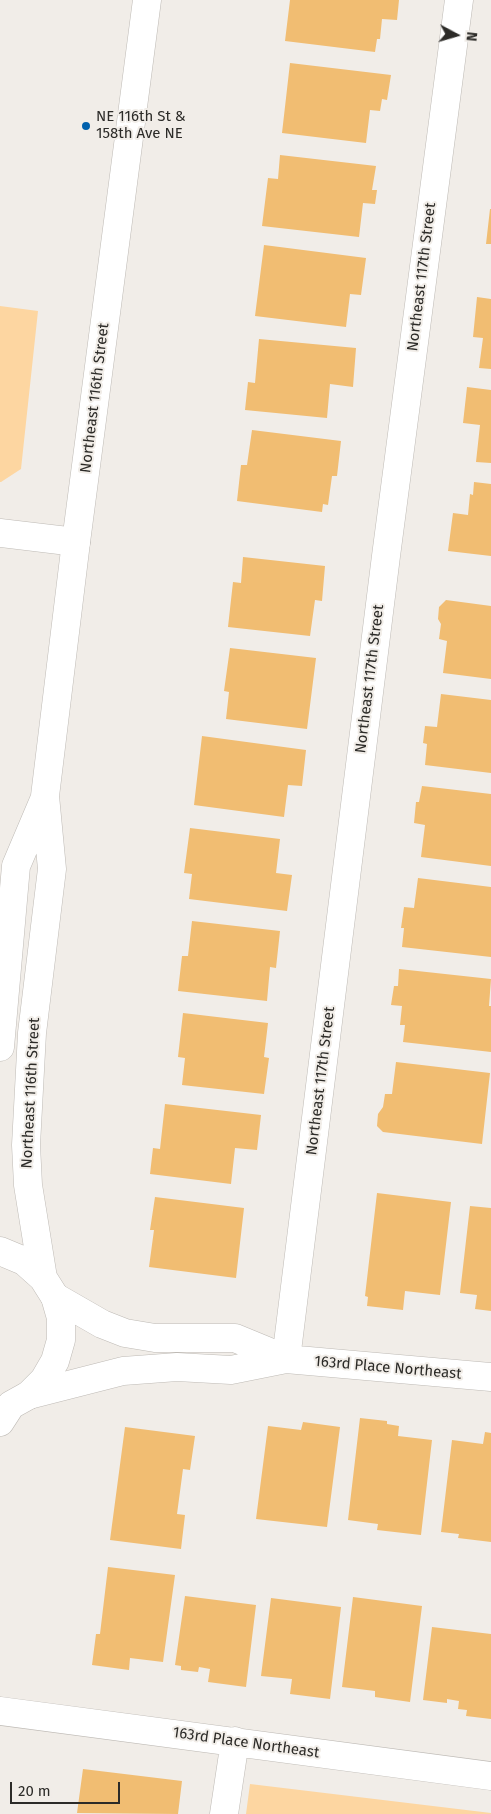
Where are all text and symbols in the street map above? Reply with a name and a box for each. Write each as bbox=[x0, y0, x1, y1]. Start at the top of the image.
north arrow bbox=[431, 10, 481, 60]
text: N bbox=[462, 31, 480, 42]
place label: NE 116th St & 158th Ave NE bbox=[96, 108, 186, 143]
marker: NE 116th St & 158th Ave NE bbox=[80, 120, 92, 132]
street label: Northeast 117th Street bbox=[404, 202, 440, 352]
street label: Northeast 116th Street bbox=[77, 322, 113, 474]
street label: Northeast 117th Street bbox=[352, 604, 388, 754]
street label: Northeast 117th Street bbox=[303, 1006, 339, 1156]
street label: Northeast 116th Street bbox=[18, 1017, 44, 1169]
street label: 163rd Place Northeast bbox=[314, 1353, 462, 1383]
street label: 163rd Place Northeast bbox=[172, 1724, 320, 1762]
scale bar bbox=[12, 1772, 122, 1804]
text: 20 m bbox=[18, 1782, 51, 1800]

